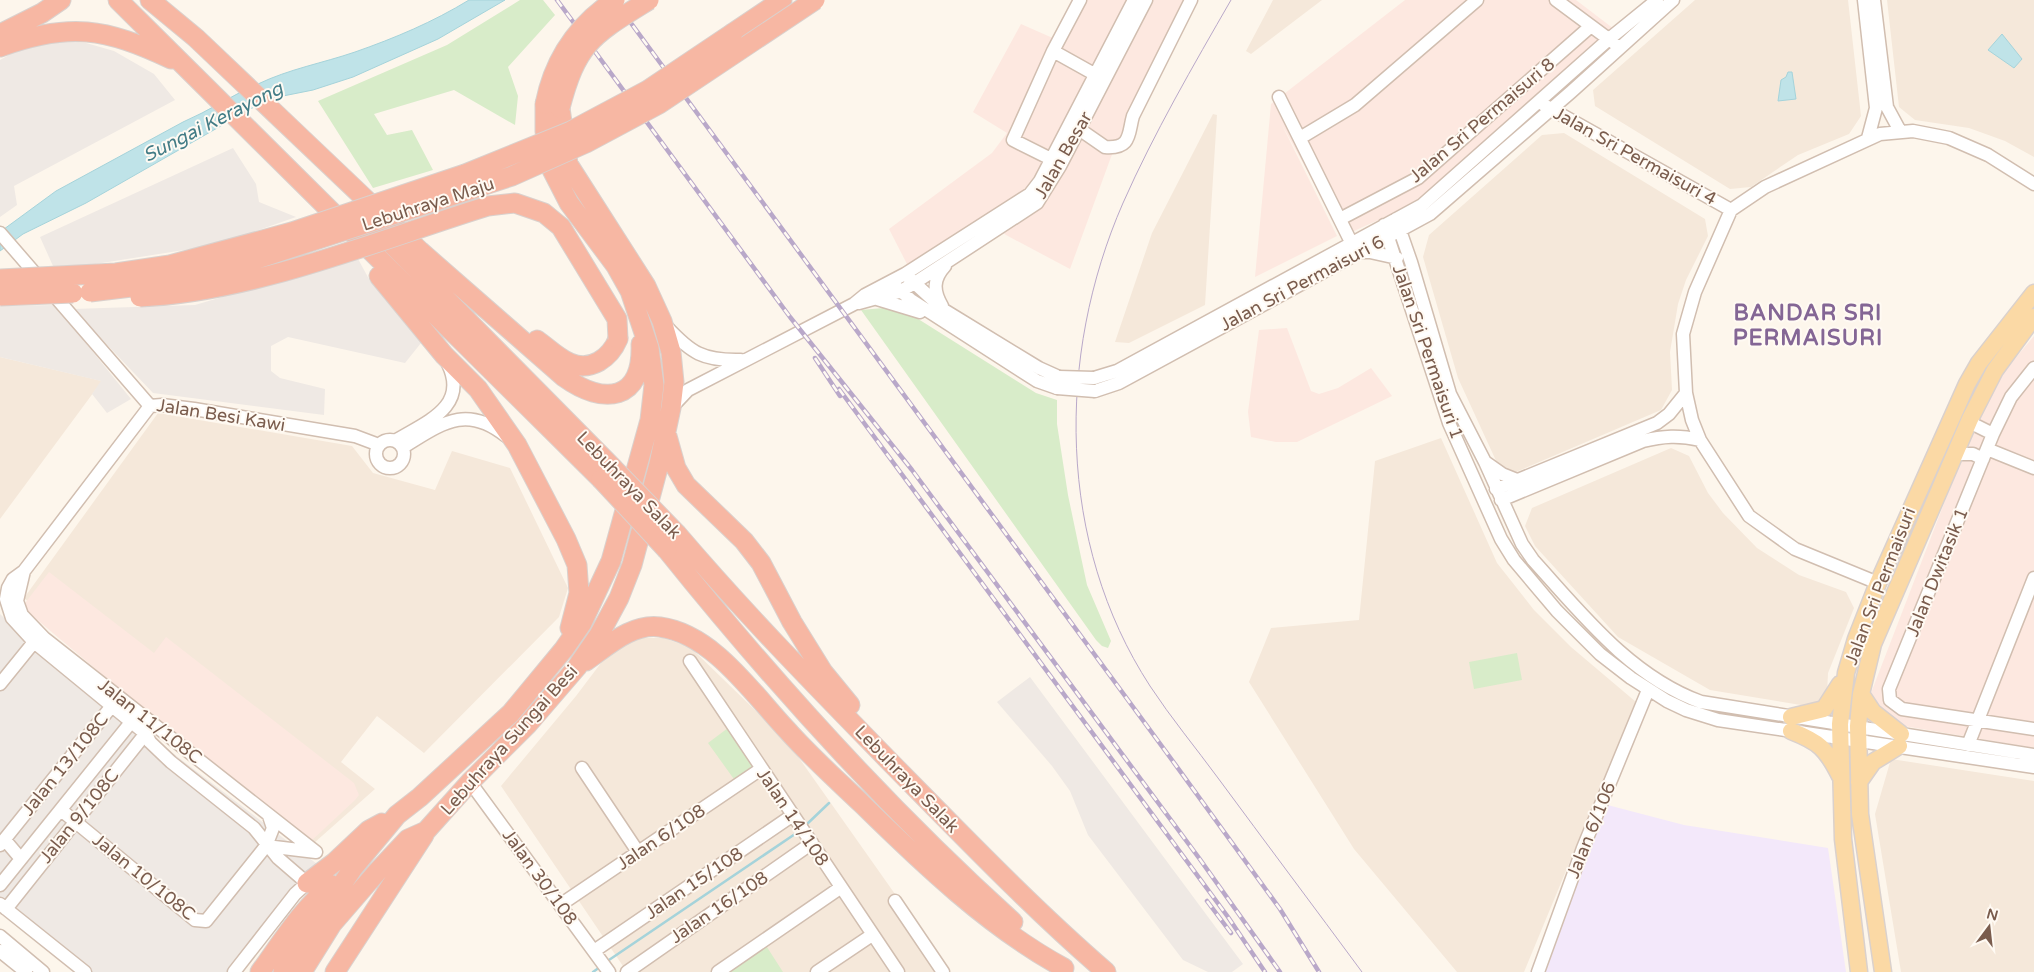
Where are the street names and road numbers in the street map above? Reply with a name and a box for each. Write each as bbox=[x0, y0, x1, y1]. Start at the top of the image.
street label: Jalan Sri Permaisuri 8 bbox=[1405, 53, 1559, 187]
street label: Jalan Sri Permaisuri 4 bbox=[1550, 102, 1720, 210]
street label: Jalan Besar bbox=[1029, 107, 1097, 202]
street label: Lebuhraya Maju bbox=[359, 172, 497, 236]
street label: Jalan Sri Permaisuri 6 bbox=[1216, 230, 1388, 336]
street label: Jalan Sri Permaisuri 1 bbox=[1388, 262, 1468, 442]
street label: Jalan Besi Kawi bbox=[155, 394, 287, 436]
street label: Lebuhraya Salak bbox=[572, 427, 686, 543]
street label: Jalan Sri Permaisuri bbox=[1840, 504, 1920, 668]
street label: Jalan Dwitasik 1 bbox=[1901, 504, 1973, 640]
street label: Lebuhraya Sungai Besi bbox=[436, 660, 582, 820]
street label: Jalan 11/108C bbox=[94, 674, 206, 768]
street label: Jalan 13/108C bbox=[17, 708, 113, 820]
street label: Lebuhraya Salak bbox=[850, 721, 964, 837]
street label: Jalan 14/108 bbox=[752, 764, 834, 870]
street label: Jalan 9/108C bbox=[34, 765, 124, 867]
street label: Jalan 6/106 bbox=[1562, 779, 1620, 881]
street label: Jalan 6/108 bbox=[613, 799, 709, 875]
street label: Jalan 30/108 bbox=[498, 825, 582, 929]
street label: Jalan 10/108C bbox=[88, 829, 200, 925]
street label: Jalan 15/108 bbox=[641, 842, 747, 924]
street label: Jalan 16/108 bbox=[666, 866, 772, 948]

